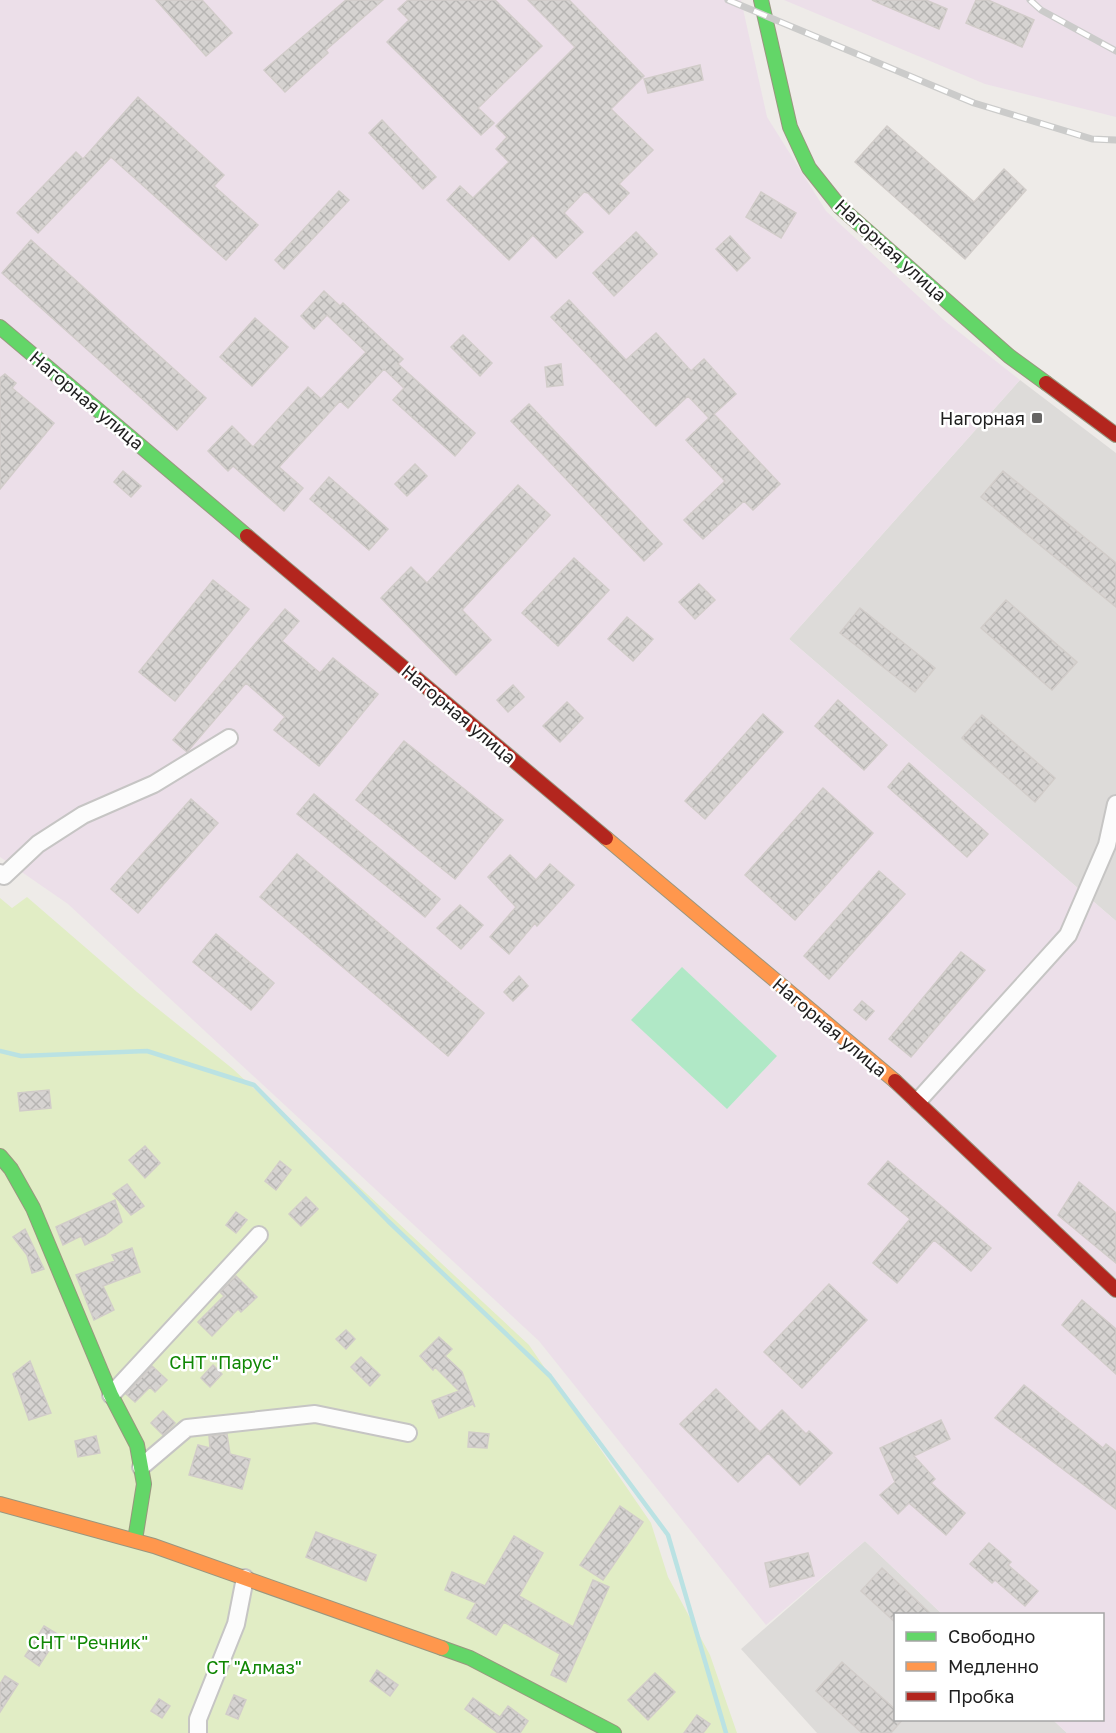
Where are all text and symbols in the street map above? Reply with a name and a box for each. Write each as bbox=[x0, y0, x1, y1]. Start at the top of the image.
street label: Нагорная улица bbox=[831, 194, 951, 306]
street label: Нагорная улица bbox=[25, 346, 149, 454]
place label: Нагорная bbox=[940, 407, 1025, 429]
marker: Нагорная bbox=[1030, 411, 1044, 425]
street label: Нагорная улица bbox=[397, 660, 521, 768]
street label: Нагорная улица bbox=[768, 973, 892, 1081]
park label: СНТ "Парус" bbox=[169, 1351, 279, 1373]
legend bbox=[894, 1613, 1104, 1721]
text: Свободно bbox=[948, 1625, 1035, 1647]
park label: СНТ "Речник" bbox=[28, 1631, 148, 1653]
text: Медленно bbox=[948, 1655, 1039, 1677]
park label: СТ "Алмаз" bbox=[206, 1656, 302, 1678]
text: Пробка bbox=[948, 1685, 1014, 1707]

